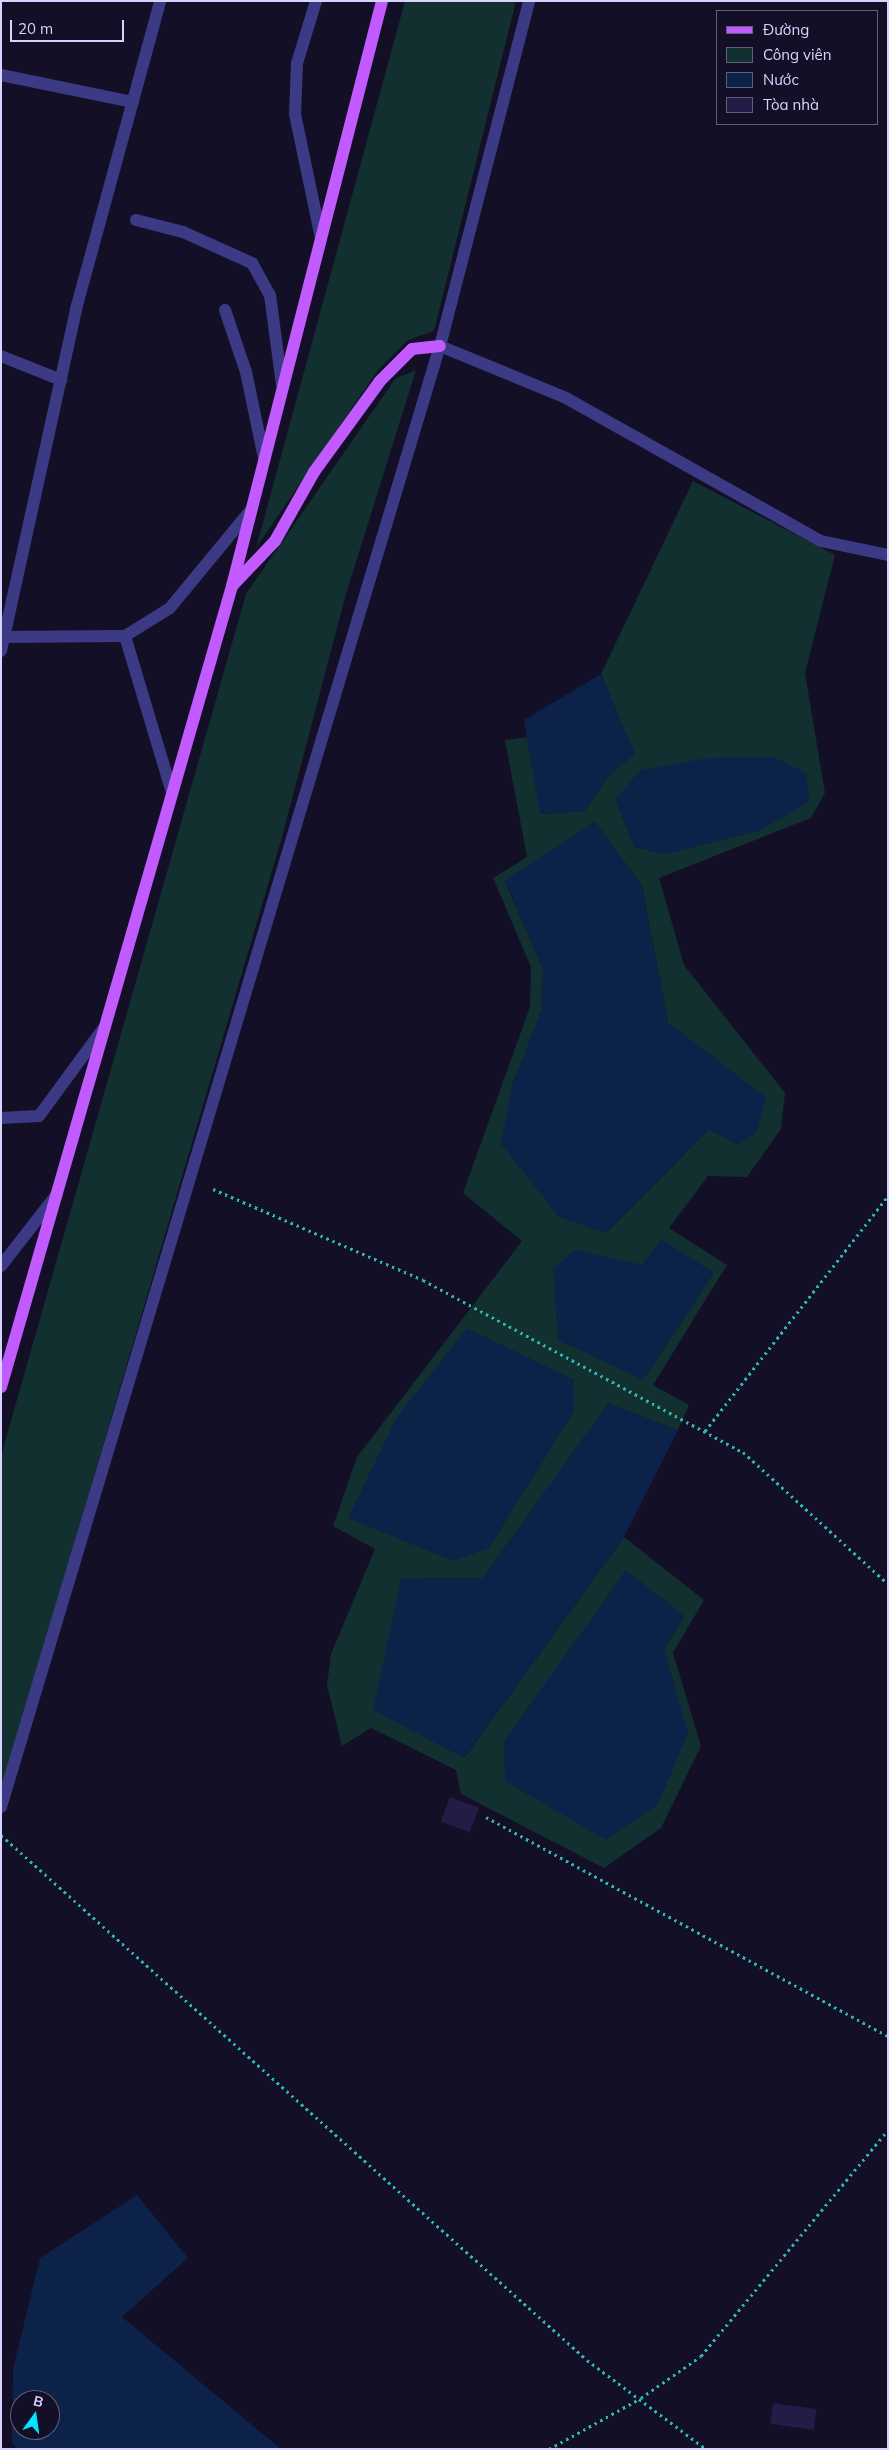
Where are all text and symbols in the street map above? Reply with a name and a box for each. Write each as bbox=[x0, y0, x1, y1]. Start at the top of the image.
scale bar bbox=[12, 10, 126, 42]
legend bbox=[716, 10, 879, 125]
text: 20 m bbox=[18, 19, 53, 38]
text: Đường bbox=[763, 20, 809, 39]
text: Công viên bbox=[763, 45, 832, 64]
text: Nước bbox=[763, 70, 799, 89]
text: Tòa nhà bbox=[763, 95, 819, 114]
north arrow bbox=[10, 2390, 60, 2440]
text: B bbox=[32, 2392, 45, 2411]

